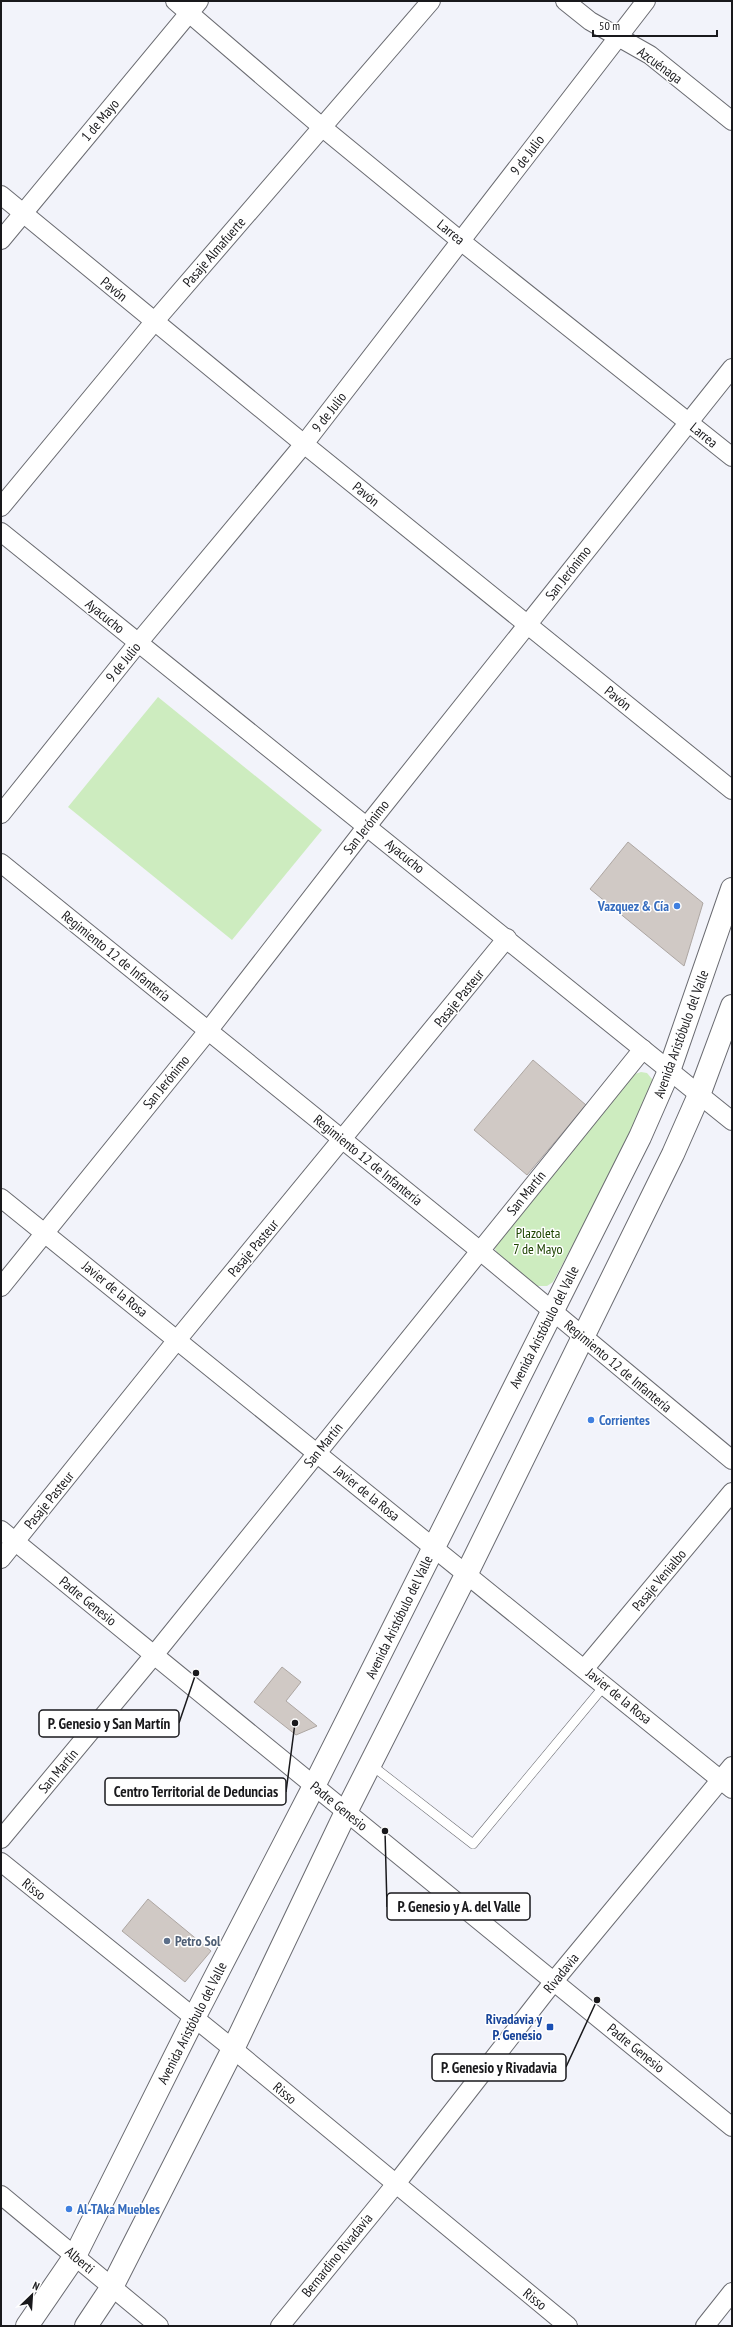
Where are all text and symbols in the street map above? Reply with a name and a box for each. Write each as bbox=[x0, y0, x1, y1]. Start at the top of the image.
scale bar bbox=[593, 12, 717, 38]
text: 50 m bbox=[599, 18, 620, 33]
street label: Azcuénaga bbox=[634, 43, 686, 87]
street label: 1 de Mayo bbox=[77, 95, 123, 145]
street label: 9 de Julio bbox=[506, 131, 548, 179]
street label: Pasaje Almafuerte bbox=[179, 213, 249, 291]
street label: Larrea bbox=[434, 215, 468, 249]
street label: Pavón bbox=[97, 273, 131, 305]
street label: 9 de Julio bbox=[308, 388, 350, 436]
street label: Larrea bbox=[687, 418, 721, 452]
street label: Pavón bbox=[349, 478, 383, 510]
street label: San Jerónimo bbox=[541, 542, 595, 604]
street label: Ayacucho bbox=[82, 595, 128, 637]
street label: 9 de Julio bbox=[102, 639, 144, 685]
street label: Pavón bbox=[601, 682, 635, 714]
street label: San Jerónimo bbox=[339, 796, 393, 858]
street label: Ayacucho bbox=[382, 835, 428, 877]
place label: Vazquez & Cía bbox=[597, 897, 669, 915]
marker: Vazquez & Cía bbox=[672, 901, 682, 911]
street label: Regimiento 12 de Infantería bbox=[58, 907, 174, 1005]
street label: Pasaje Pasteur bbox=[430, 965, 488, 1031]
street label: Avenida Aristóbulo del Valle bbox=[649, 967, 713, 1100]
street label: San Jerónimo bbox=[139, 1051, 193, 1113]
street label: Regimiento 12 de Infantería bbox=[310, 1111, 426, 1209]
street label: San Martín bbox=[503, 1167, 549, 1219]
street label: Pasaje Pasteur bbox=[224, 1216, 282, 1280]
park label: Plazoleta 7 de Mayo bbox=[513, 1224, 563, 1258]
street label: Javier de la Rosa bbox=[78, 1256, 151, 1321]
street label: Avenida Aristóbulo del Valle bbox=[505, 1263, 583, 1391]
street label: Regimiento 12 de Infantería bbox=[561, 1316, 675, 1416]
place label: Corrientes bbox=[599, 1411, 650, 1429]
marker: Corrientes bbox=[586, 1415, 596, 1425]
street label: San Martín bbox=[300, 1419, 346, 1471]
street label: Javier de la Rosa bbox=[330, 1460, 403, 1525]
street label: Pasaje Pasteur bbox=[20, 1467, 78, 1533]
street label: Pasaje Venialbo bbox=[628, 1545, 690, 1615]
street label: Avenida Aristóbulo del Valle bbox=[361, 1552, 437, 1682]
street label: Padre Genesio bbox=[56, 1572, 120, 1630]
street label: Javier de la Rosa bbox=[582, 1663, 655, 1728]
callout: P. Genesio y San Martín bbox=[39, 1710, 179, 1737]
text: P. Genesio y San Martín bbox=[48, 1714, 171, 1733]
street label: San Martín bbox=[34, 1745, 82, 1797]
street label: Padre Genesio bbox=[307, 1777, 371, 1835]
callout: Centro Territorial de Deduncias bbox=[105, 1778, 286, 1805]
text: Centro Territorial de Deduncias bbox=[114, 1782, 278, 1801]
street label: Risso bbox=[19, 1874, 49, 1904]
callout: P. Genesio y A. del Valle bbox=[387, 1893, 530, 1920]
text: P. Genesio y A. del Valle bbox=[397, 1897, 521, 1916]
place label: Petro Sol bbox=[175, 1932, 221, 1950]
marker: Petro Sol bbox=[162, 1936, 172, 1946]
street label: Rivadavia bbox=[539, 1949, 583, 1997]
street label: Avenida Aristóbulo del Valle bbox=[153, 1959, 231, 2087]
place label: Rivadavia y P. Genesio bbox=[486, 2010, 542, 2044]
street label: Padre Genesio bbox=[604, 2019, 668, 2077]
marker: Rivadavia y P. Genesio bbox=[545, 2022, 555, 2032]
callout: P. Genesio y Rivadavia bbox=[432, 2054, 566, 2081]
text: P. Genesio y Rivadavia bbox=[441, 2058, 557, 2077]
street label: Risso bbox=[270, 2078, 300, 2108]
place label: Al-TAka Muebles bbox=[76, 2200, 160, 2218]
marker: Al-TAka Muebles bbox=[64, 2204, 74, 2214]
street label: Bernardino Rivadavia bbox=[298, 2209, 376, 2301]
street label: Alberti bbox=[62, 2243, 98, 2277]
north arrow bbox=[12, 2275, 52, 2315]
text: N bbox=[31, 2278, 42, 2294]
street label: Risso bbox=[520, 2284, 550, 2314]

